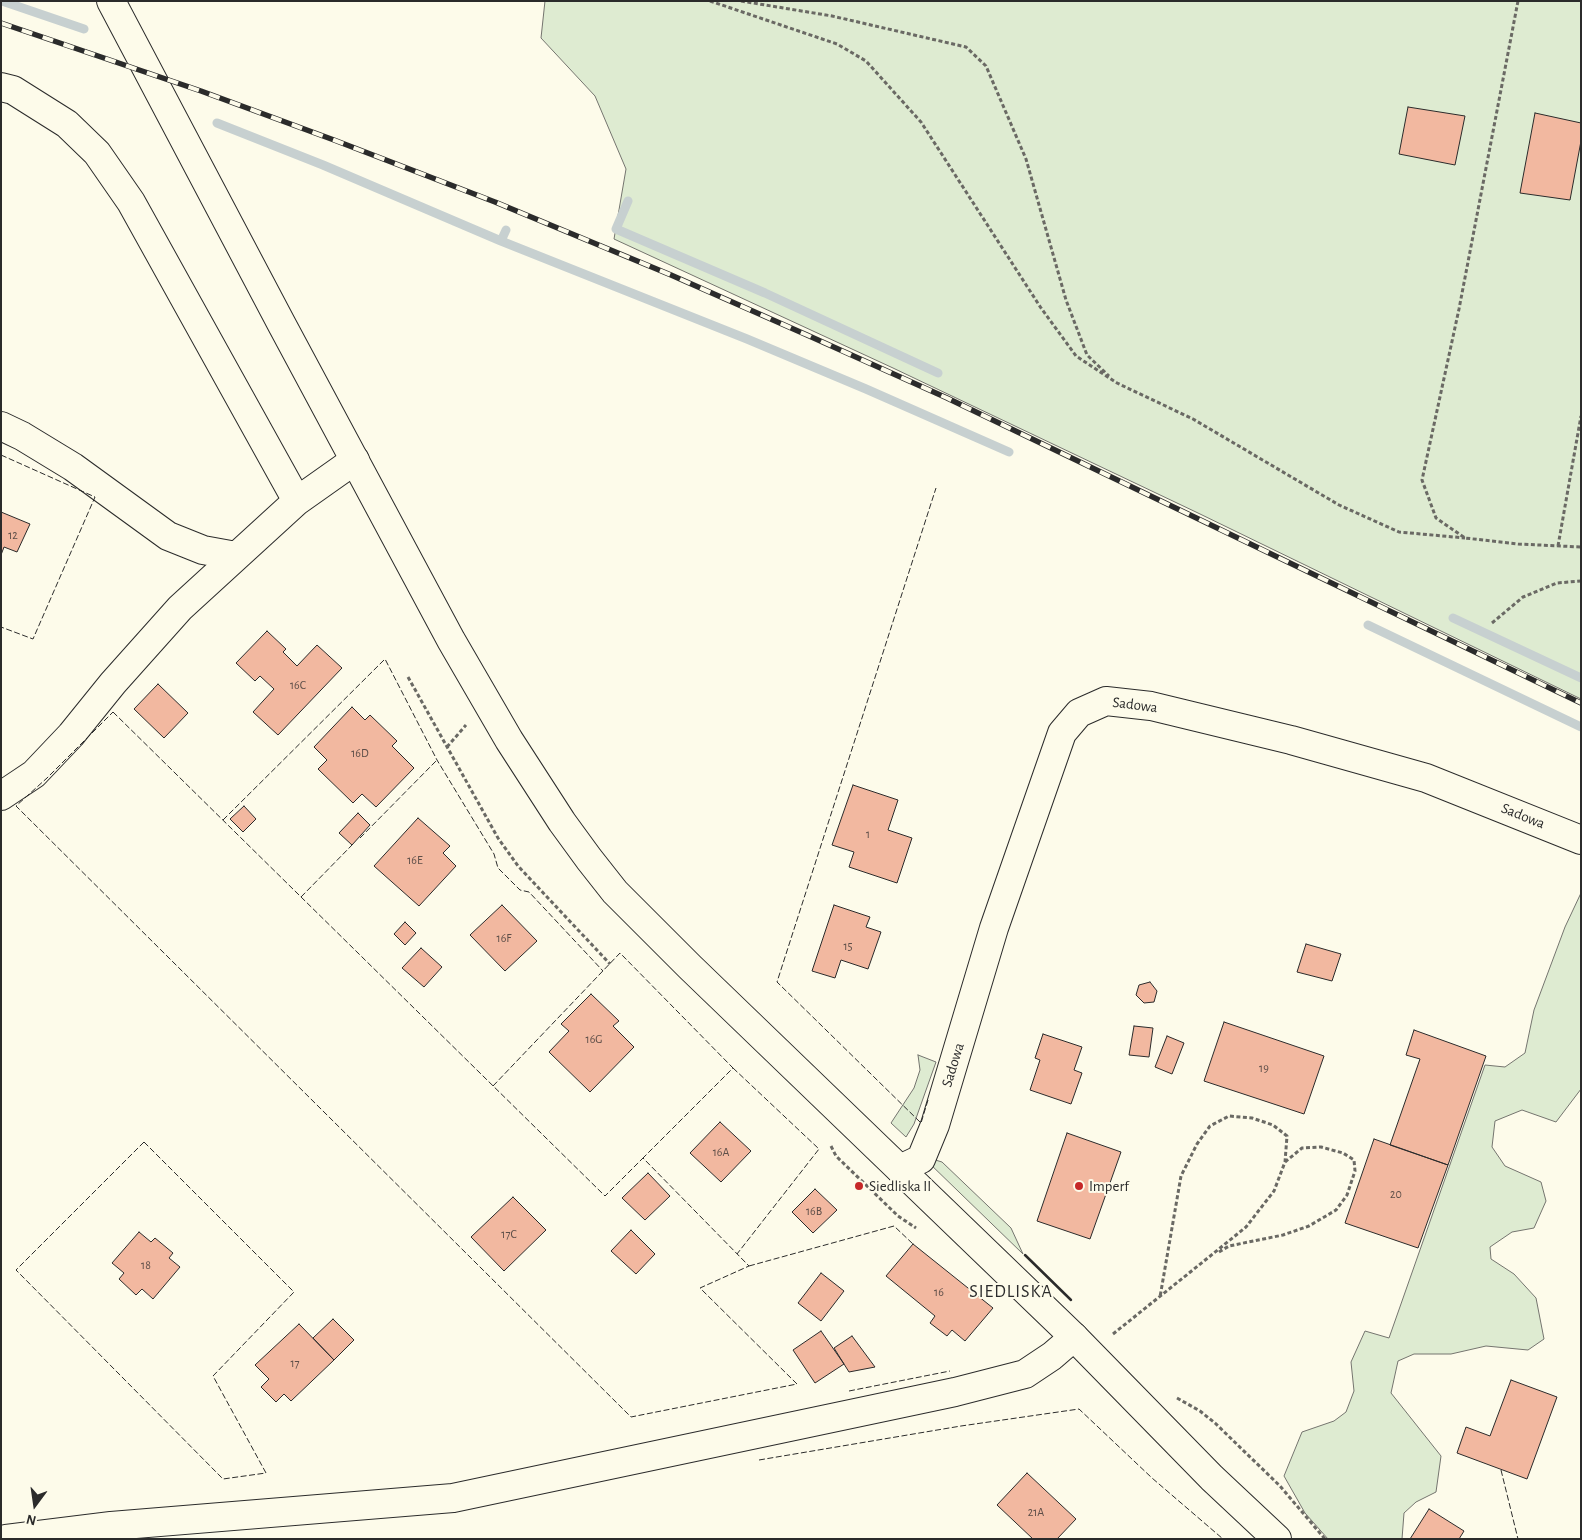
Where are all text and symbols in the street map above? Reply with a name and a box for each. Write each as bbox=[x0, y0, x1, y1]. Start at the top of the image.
house number: 12 bbox=[8, 528, 18, 542]
house number: 16C bbox=[290, 678, 306, 692]
street label: Sadowa bbox=[1111, 693, 1159, 717]
house number: 16D bbox=[351, 746, 369, 760]
street label: Sadowa bbox=[1499, 799, 1547, 833]
house number: 1 bbox=[866, 827, 870, 841]
house number: 16E bbox=[407, 853, 423, 867]
house number: 16F bbox=[497, 931, 511, 945]
house number: 15 bbox=[843, 939, 853, 953]
house number: 16G bbox=[586, 1032, 602, 1046]
street label: Sadowa bbox=[938, 1041, 968, 1089]
house number: 19 bbox=[1259, 1061, 1269, 1075]
house number: 16A bbox=[713, 1145, 729, 1159]
place label: Siedliska II bbox=[869, 1177, 931, 1195]
place label: Imperf bbox=[1089, 1177, 1129, 1195]
marker: Siedliska II bbox=[853, 1180, 865, 1192]
marker: Imperf bbox=[1073, 1180, 1085, 1192]
house number: 20 bbox=[1390, 1187, 1402, 1201]
house number: 16B bbox=[806, 1204, 822, 1218]
house number: 17C bbox=[501, 1227, 517, 1241]
house number: 18 bbox=[141, 1258, 151, 1272]
district label: SIEDLISKA bbox=[968, 1281, 1054, 1303]
house number: 16 bbox=[934, 1285, 944, 1299]
house number: 17 bbox=[290, 1356, 300, 1370]
north arrow bbox=[10, 1480, 60, 1530]
house number: 21A bbox=[1028, 1505, 1044, 1519]
text: N bbox=[25, 1512, 38, 1528]

